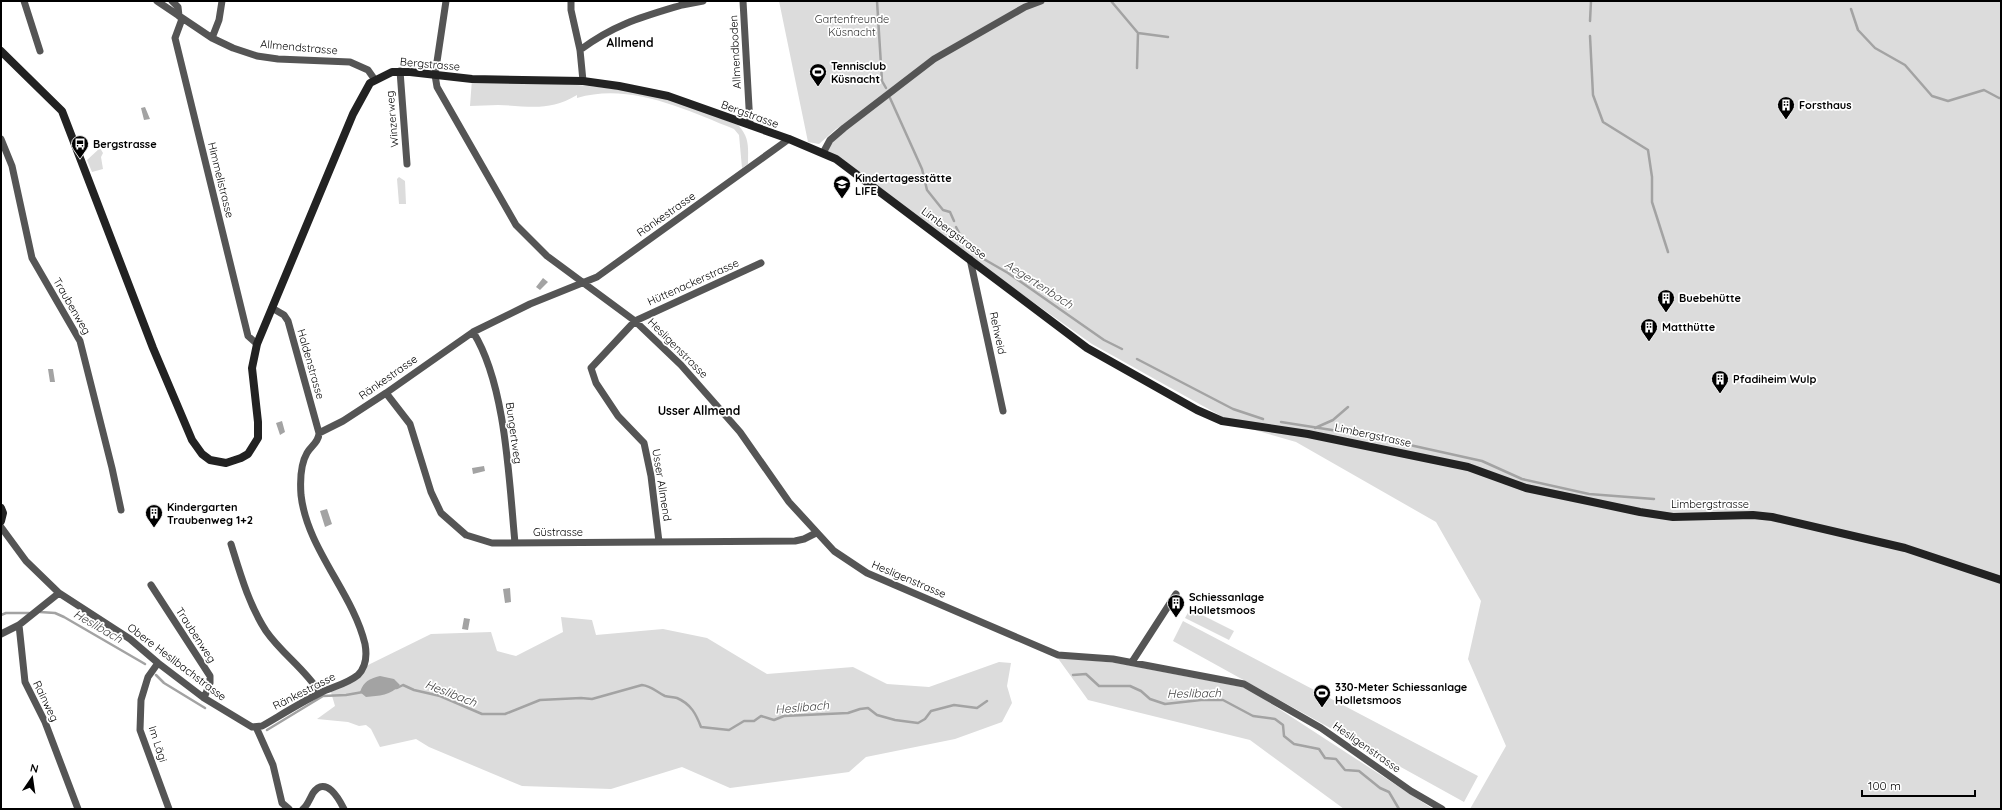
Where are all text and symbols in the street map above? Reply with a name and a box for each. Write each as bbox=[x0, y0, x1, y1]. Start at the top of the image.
park label: Gartenfreunde Küsnacht bbox=[815, 12, 889, 39]
street label: Allmendboden bbox=[726, 15, 744, 89]
district label: Allmend bbox=[607, 35, 653, 50]
street label: Allmendstrasse bbox=[260, 37, 338, 57]
street label: Bergstrasse bbox=[399, 54, 461, 74]
place label: Tennisclub Küsnacht bbox=[831, 59, 886, 86]
sports icon: Tennisclub Küsnacht bbox=[808, 62, 828, 87]
street label: Winzerweg bbox=[383, 90, 401, 148]
building icon: Forsthaus bbox=[1776, 95, 1796, 120]
street label: Bergstrasse bbox=[719, 97, 781, 131]
place label: Forsthaus bbox=[1799, 98, 1851, 112]
bus stop icon: Bergstrasse bbox=[70, 134, 90, 159]
place label: Bergstrasse bbox=[93, 137, 157, 151]
street label: Himmelistrasse bbox=[205, 141, 237, 219]
place label: Kindertagesstätte LIFE bbox=[855, 171, 952, 198]
school or university icon: Kindertagesstätte LIFE bbox=[832, 174, 852, 199]
street label: Ränkestrasse bbox=[634, 189, 698, 239]
street label: Limbergstrasse bbox=[919, 204, 989, 262]
street label: Hüttenackerstrasse bbox=[645, 256, 741, 308]
water label: Aegertenbach bbox=[1002, 256, 1076, 312]
street label: Traubenweg bbox=[50, 275, 94, 337]
building icon: Buebehütte bbox=[1656, 288, 1676, 313]
place label: Buebehütte bbox=[1679, 291, 1741, 305]
street label: Rehweid bbox=[987, 310, 1009, 356]
street label: Hesligenstrasse bbox=[645, 315, 711, 381]
building icon: Matthütte bbox=[1639, 317, 1659, 342]
place label: Matthütte bbox=[1662, 320, 1716, 334]
street label: Haldenstrasse bbox=[294, 327, 328, 401]
street label: Ränkestrasse bbox=[356, 352, 420, 402]
building icon: Pfadiheim Wulp bbox=[1710, 369, 1730, 394]
place label: Pfadiheim Wulp bbox=[1733, 372, 1816, 386]
street label: Bungertweg bbox=[503, 401, 525, 465]
district label: Usser Allmend bbox=[658, 403, 740, 418]
street label: Limbergstrasse bbox=[1333, 420, 1413, 450]
street label: Usser Allmend bbox=[649, 448, 675, 522]
street label: Limbergstrasse bbox=[1671, 497, 1749, 511]
place label: Kindergarten Traubenweg 1+2 bbox=[167, 500, 253, 527]
building icon: Kindergarten Traubenweg 1+2 bbox=[144, 503, 164, 528]
street label: Güstrasse bbox=[533, 525, 583, 539]
street label: Hesligenstrasse bbox=[870, 557, 948, 601]
place label: Schiessanlage Holletsmoos bbox=[1189, 590, 1265, 617]
building icon: Schiessanlage Holletsmoos bbox=[1166, 593, 1186, 618]
street label: Traubenweg bbox=[173, 605, 219, 665]
water label: Heslibach bbox=[71, 606, 125, 646]
street label: Obere Heslibachstrasse bbox=[125, 620, 229, 704]
street label: Ränkestrasse bbox=[270, 669, 338, 713]
water label: Heslibach bbox=[423, 676, 479, 710]
street label: Rainweg bbox=[30, 678, 62, 724]
place label: 330-Meter Schiessanlage Holletsmoos bbox=[1335, 680, 1468, 707]
sports icon: 330-Meter Schiessanlage Holletsmoos bbox=[1312, 683, 1332, 708]
water label: Heslibach bbox=[1167, 685, 1221, 701]
water label: Heslibach bbox=[774, 697, 830, 717]
street label: Hesligenstrasse bbox=[1330, 718, 1404, 776]
street label: Im Lägi bbox=[146, 724, 170, 764]
north arrow bbox=[12, 758, 52, 798]
text: N bbox=[29, 761, 40, 776]
scale bar bbox=[1862, 772, 1975, 798]
text: 100 m bbox=[1868, 778, 1901, 793]

